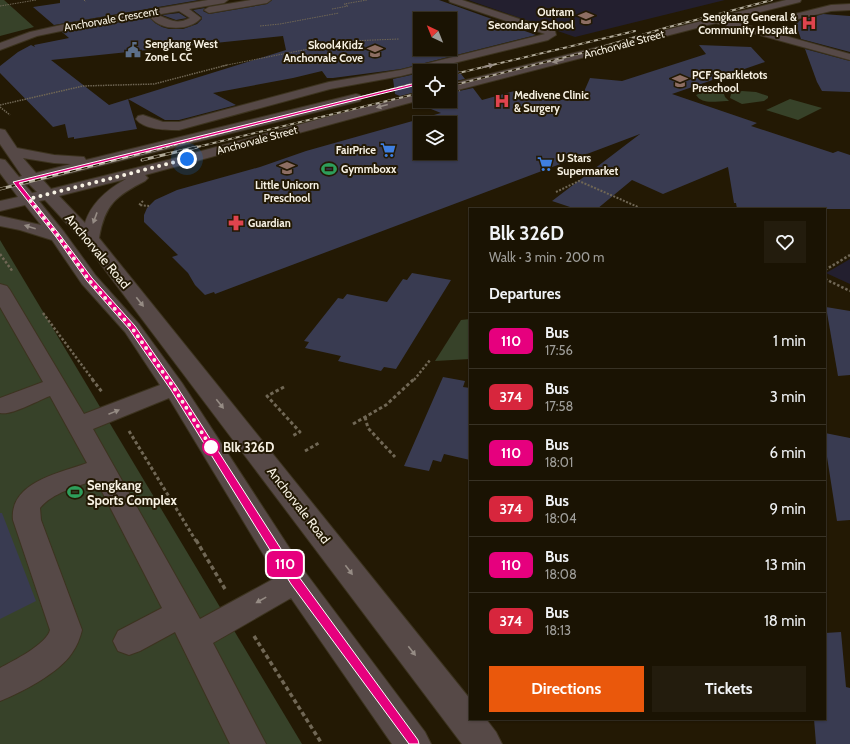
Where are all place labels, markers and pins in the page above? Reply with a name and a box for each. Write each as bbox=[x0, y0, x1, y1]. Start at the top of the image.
place label: Outram Secondary School bbox=[488, 5, 574, 32]
school or university icon: Outram Secondary School bbox=[577, 9, 595, 27]
place label: Sengkang General & Community Hospital bbox=[698, 10, 797, 37]
hospital icon: Sengkang General & Community Hospital bbox=[800, 14, 818, 32]
place label: Sengkang West Zone L CC bbox=[145, 37, 218, 64]
place label: Skool4Kidz Anchorvale Cove bbox=[283, 38, 364, 65]
public building icon: Sengkang West Zone L CC bbox=[124, 41, 142, 59]
school or university icon: Skool4Kidz Anchorvale Cove bbox=[366, 42, 384, 60]
place label: PCF Sparkletots Preschool bbox=[692, 68, 768, 95]
school or university icon: PCF Sparkletots Preschool bbox=[671, 72, 689, 90]
place label: Medivene Clinic & Surgery bbox=[514, 88, 589, 115]
hospital icon: Medivene Clinic & Surgery bbox=[493, 92, 511, 110]
supermarket icon: FairPrice bbox=[379, 141, 397, 159]
place label: FairPrice bbox=[336, 143, 376, 157]
place label: U Stars Supermarket bbox=[557, 151, 618, 178]
supermarket icon: U Stars Supermarket bbox=[536, 155, 554, 173]
school or university icon: Little Unicorn Preschool bbox=[278, 159, 296, 177]
sports icon: Gymmboxx bbox=[320, 160, 338, 178]
place label: Gymmboxx bbox=[341, 162, 397, 176]
place label: Little Unicorn Preschool bbox=[255, 178, 319, 205]
pharmacy icon: Guardian bbox=[227, 214, 245, 232]
place label: Guardian bbox=[248, 216, 291, 230]
marker: Blk 326D bbox=[202, 438, 220, 456]
place label: Blk 326D bbox=[223, 439, 274, 455]
place label: Sengkang Sports Complex bbox=[87, 477, 177, 508]
sports icon: Sengkang Sports Complex bbox=[66, 483, 84, 501]

